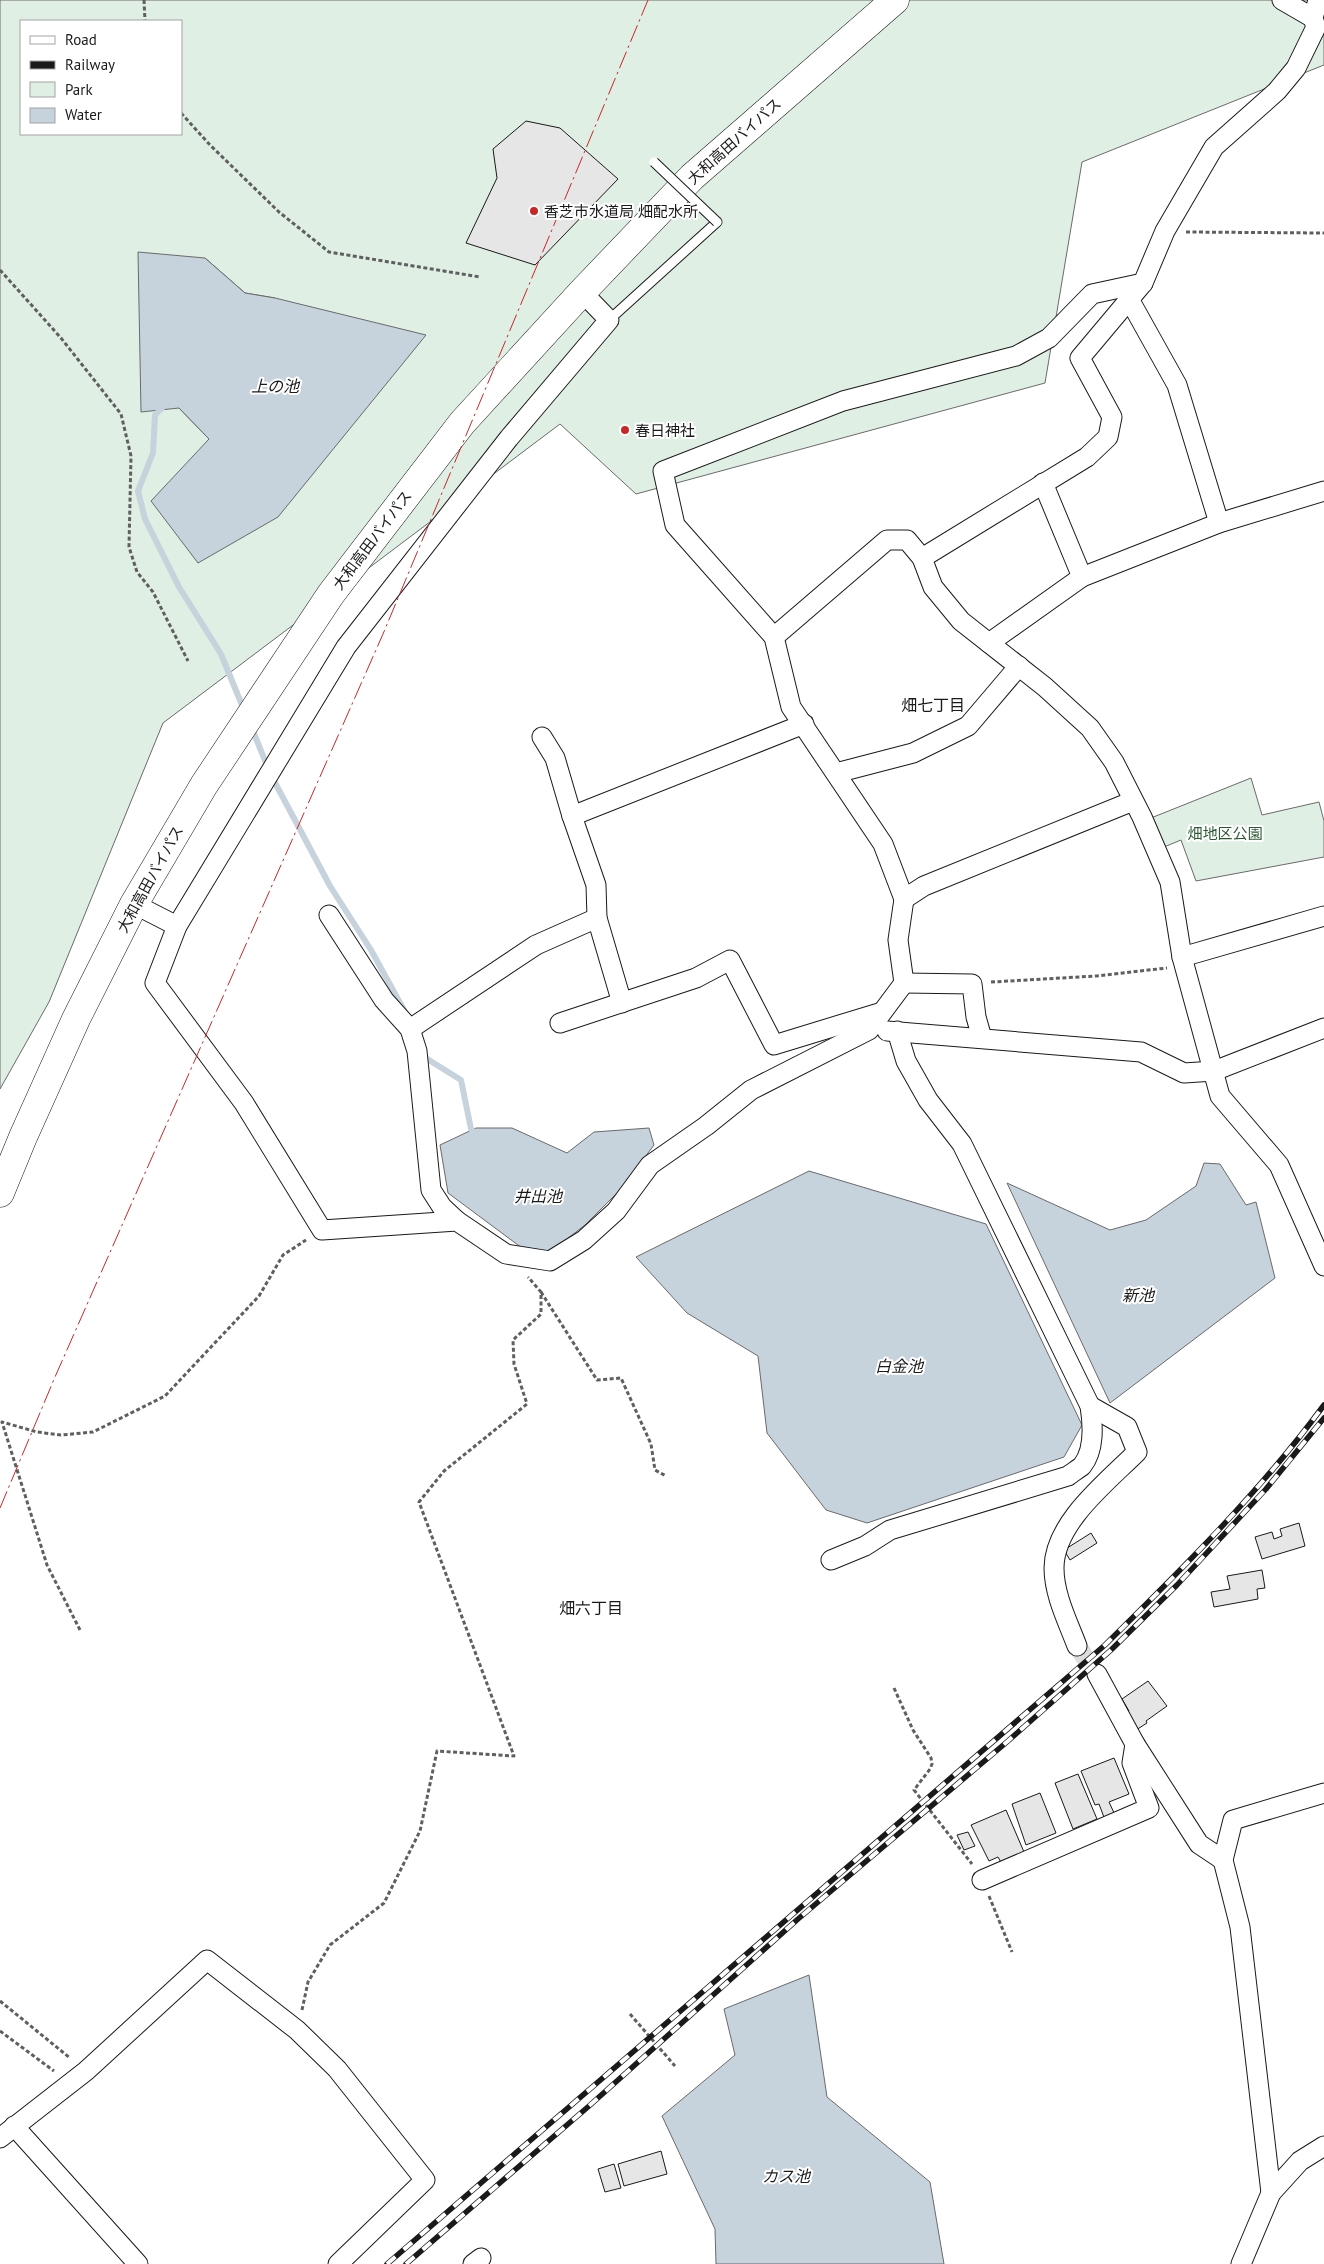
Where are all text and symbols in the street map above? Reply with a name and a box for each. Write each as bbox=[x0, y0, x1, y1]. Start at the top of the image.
legend bbox=[20, 20, 182, 135]
text: Road bbox=[65, 30, 97, 49]
text: Railway bbox=[65, 55, 115, 74]
text: Park bbox=[65, 80, 93, 99]
street label: 大和高田バイパス bbox=[683, 94, 785, 188]
text: Water bbox=[65, 105, 102, 124]
place label: 香芝市水道局 畑配水所 bbox=[544, 202, 698, 221]
marker: 香芝市水道局 畑配水所 bbox=[528, 205, 540, 217]
water label: 上の池 bbox=[251, 376, 301, 396]
place label: 春日神社 bbox=[635, 421, 695, 440]
marker: 春日神社 bbox=[619, 424, 631, 436]
street label: 大和高田バイパス bbox=[328, 486, 416, 594]
district label: 畑七丁目 bbox=[901, 695, 965, 715]
street label: 大和高田バイパス bbox=[113, 822, 187, 936]
park label: 畑地区公園 bbox=[1187, 824, 1263, 843]
water label: 井出池 bbox=[514, 1186, 564, 1206]
water label: 新池 bbox=[1122, 1285, 1156, 1305]
water label: 白金池 bbox=[875, 1356, 925, 1376]
district label: 畑六丁目 bbox=[559, 1598, 623, 1618]
water label: カス池 bbox=[762, 2166, 812, 2186]

